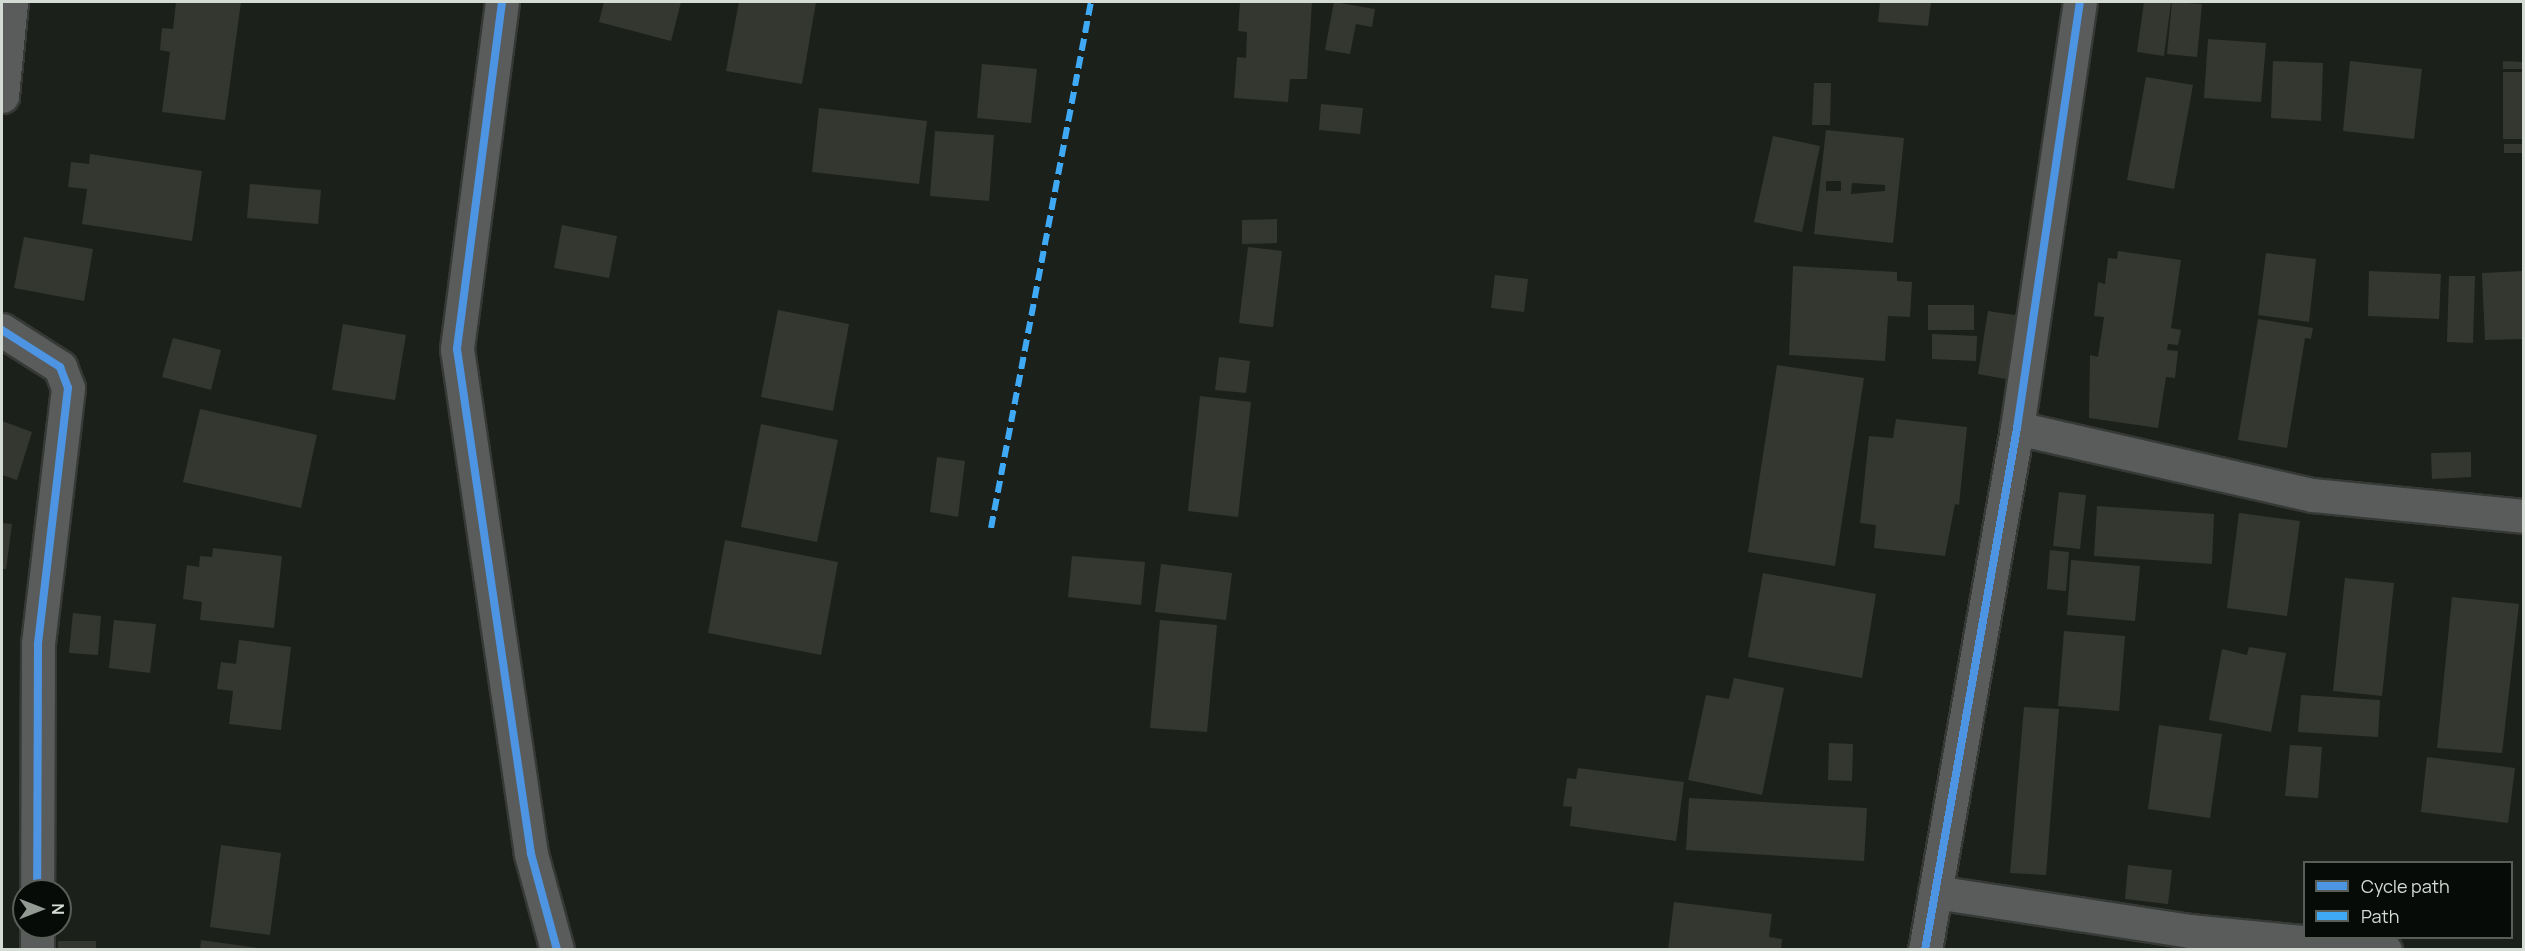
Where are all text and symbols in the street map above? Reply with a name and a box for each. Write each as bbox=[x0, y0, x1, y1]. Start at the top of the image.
legend bbox=[2303, 861, 2513, 939]
text: Cycle path bbox=[2361, 874, 2450, 898]
north arrow bbox=[12, 879, 72, 939]
text: N bbox=[47, 903, 69, 915]
text: Path bbox=[2361, 904, 2399, 928]

